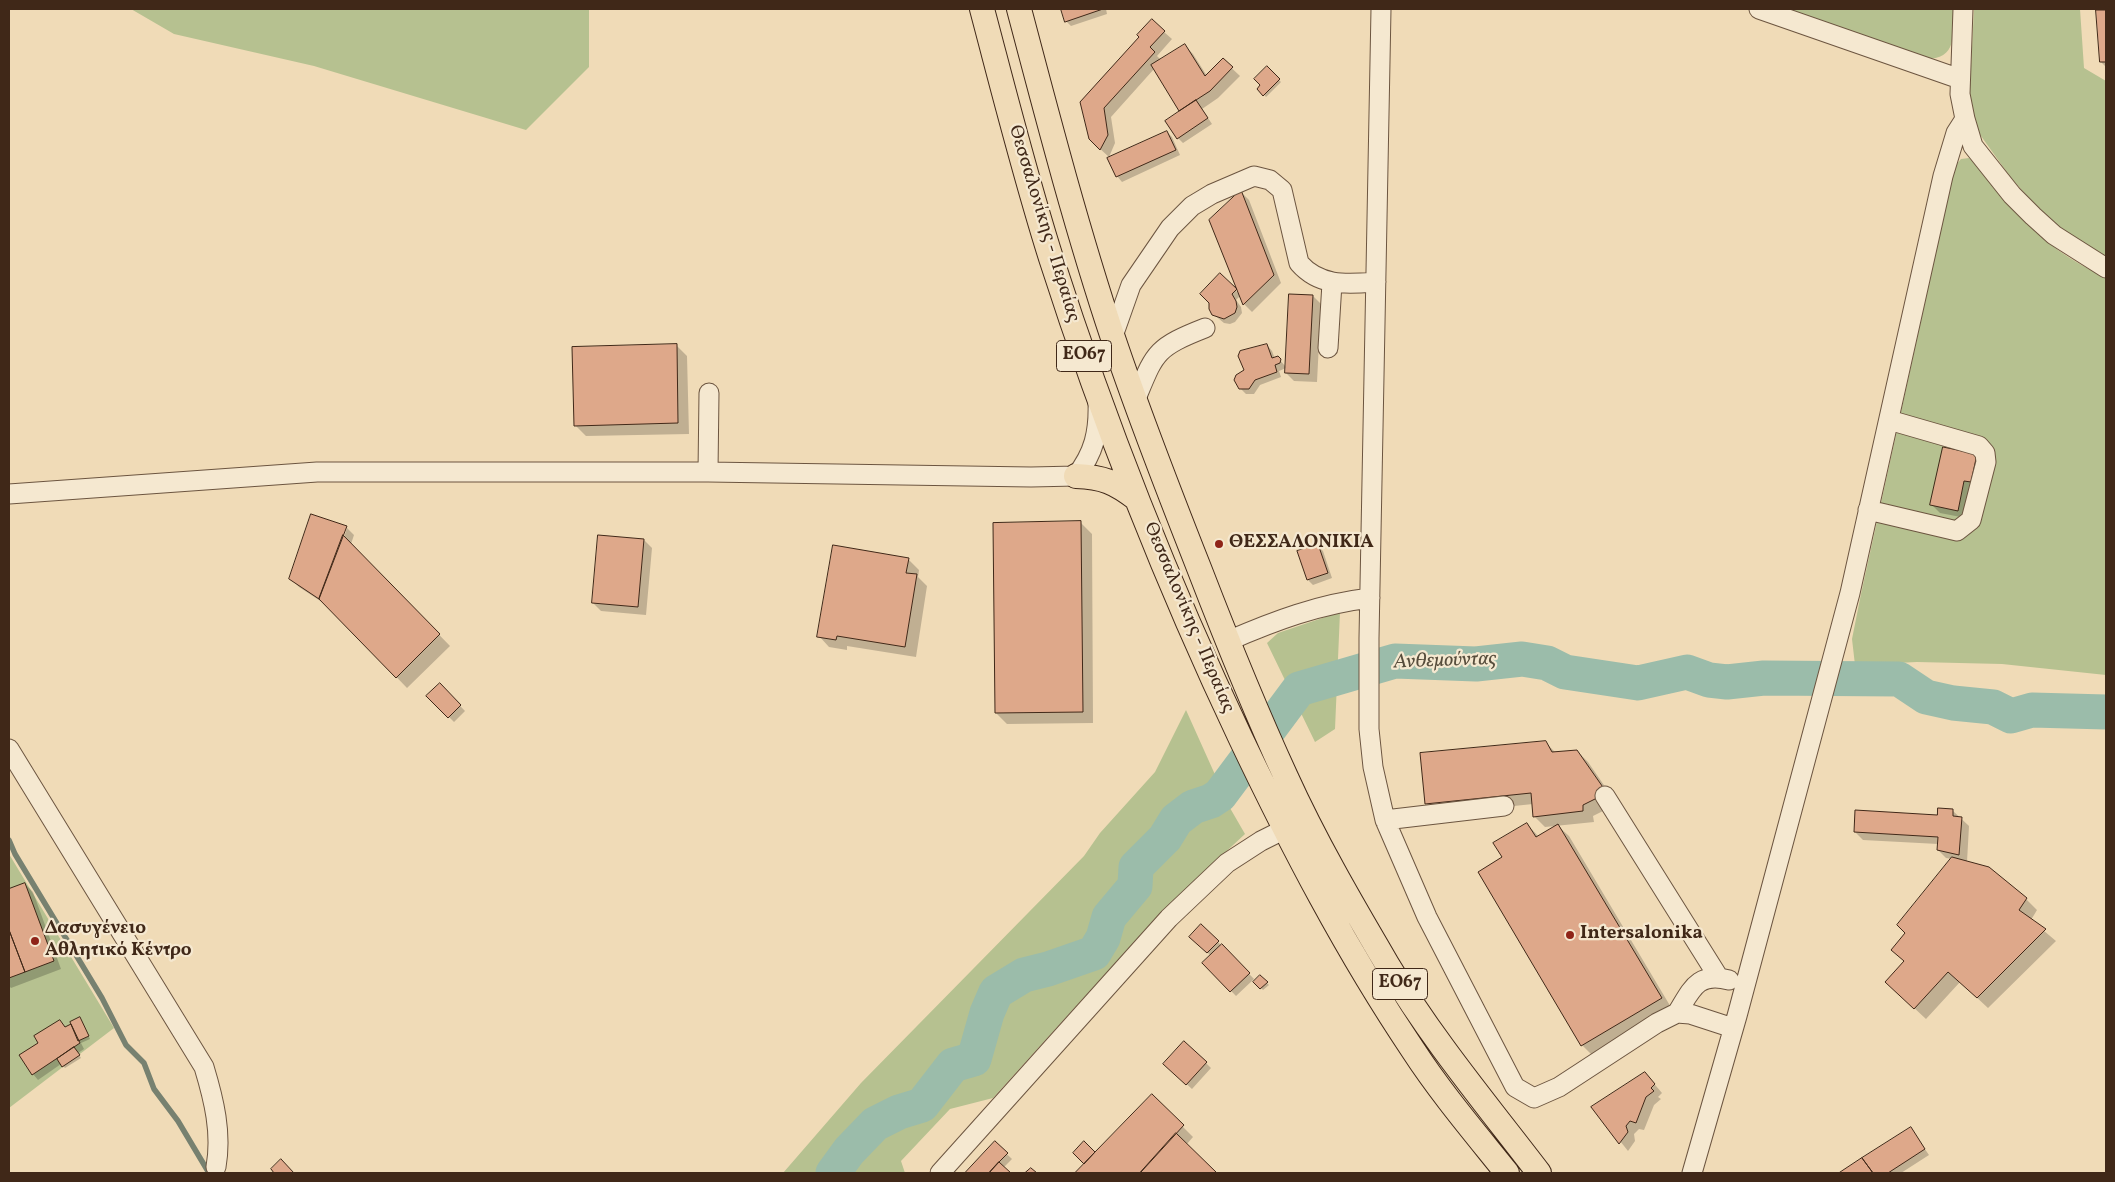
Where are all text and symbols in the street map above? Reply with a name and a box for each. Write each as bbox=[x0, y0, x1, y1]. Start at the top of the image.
street label: Θεσσαλονίκης - Περαίας bbox=[1002, 123, 1084, 325]
road number: ΕΟ67 bbox=[1056, 341, 1112, 372]
street label: Θεσσαλονίκης - Περαίας bbox=[1137, 519, 1239, 717]
place label: ΘΕΣΣΑΛΟΝΙΚΙΑ bbox=[1229, 533, 1374, 555]
marker: ΘΕΣΣΑΛΟΝΙΚΙΑ bbox=[1213, 538, 1225, 550]
water label: Ανθεμούντας bbox=[1393, 648, 1497, 676]
place label: Δασυγένειο Αθλητικό Κέντρο bbox=[45, 919, 192, 963]
place label: Intersalonika bbox=[1580, 924, 1703, 946]
marker: Intersalonika bbox=[1564, 929, 1576, 941]
marker: Δασυγένειο Αθλητικό Κέντρο bbox=[29, 935, 41, 947]
road number: ΕΟ67 bbox=[1372, 969, 1428, 1000]

